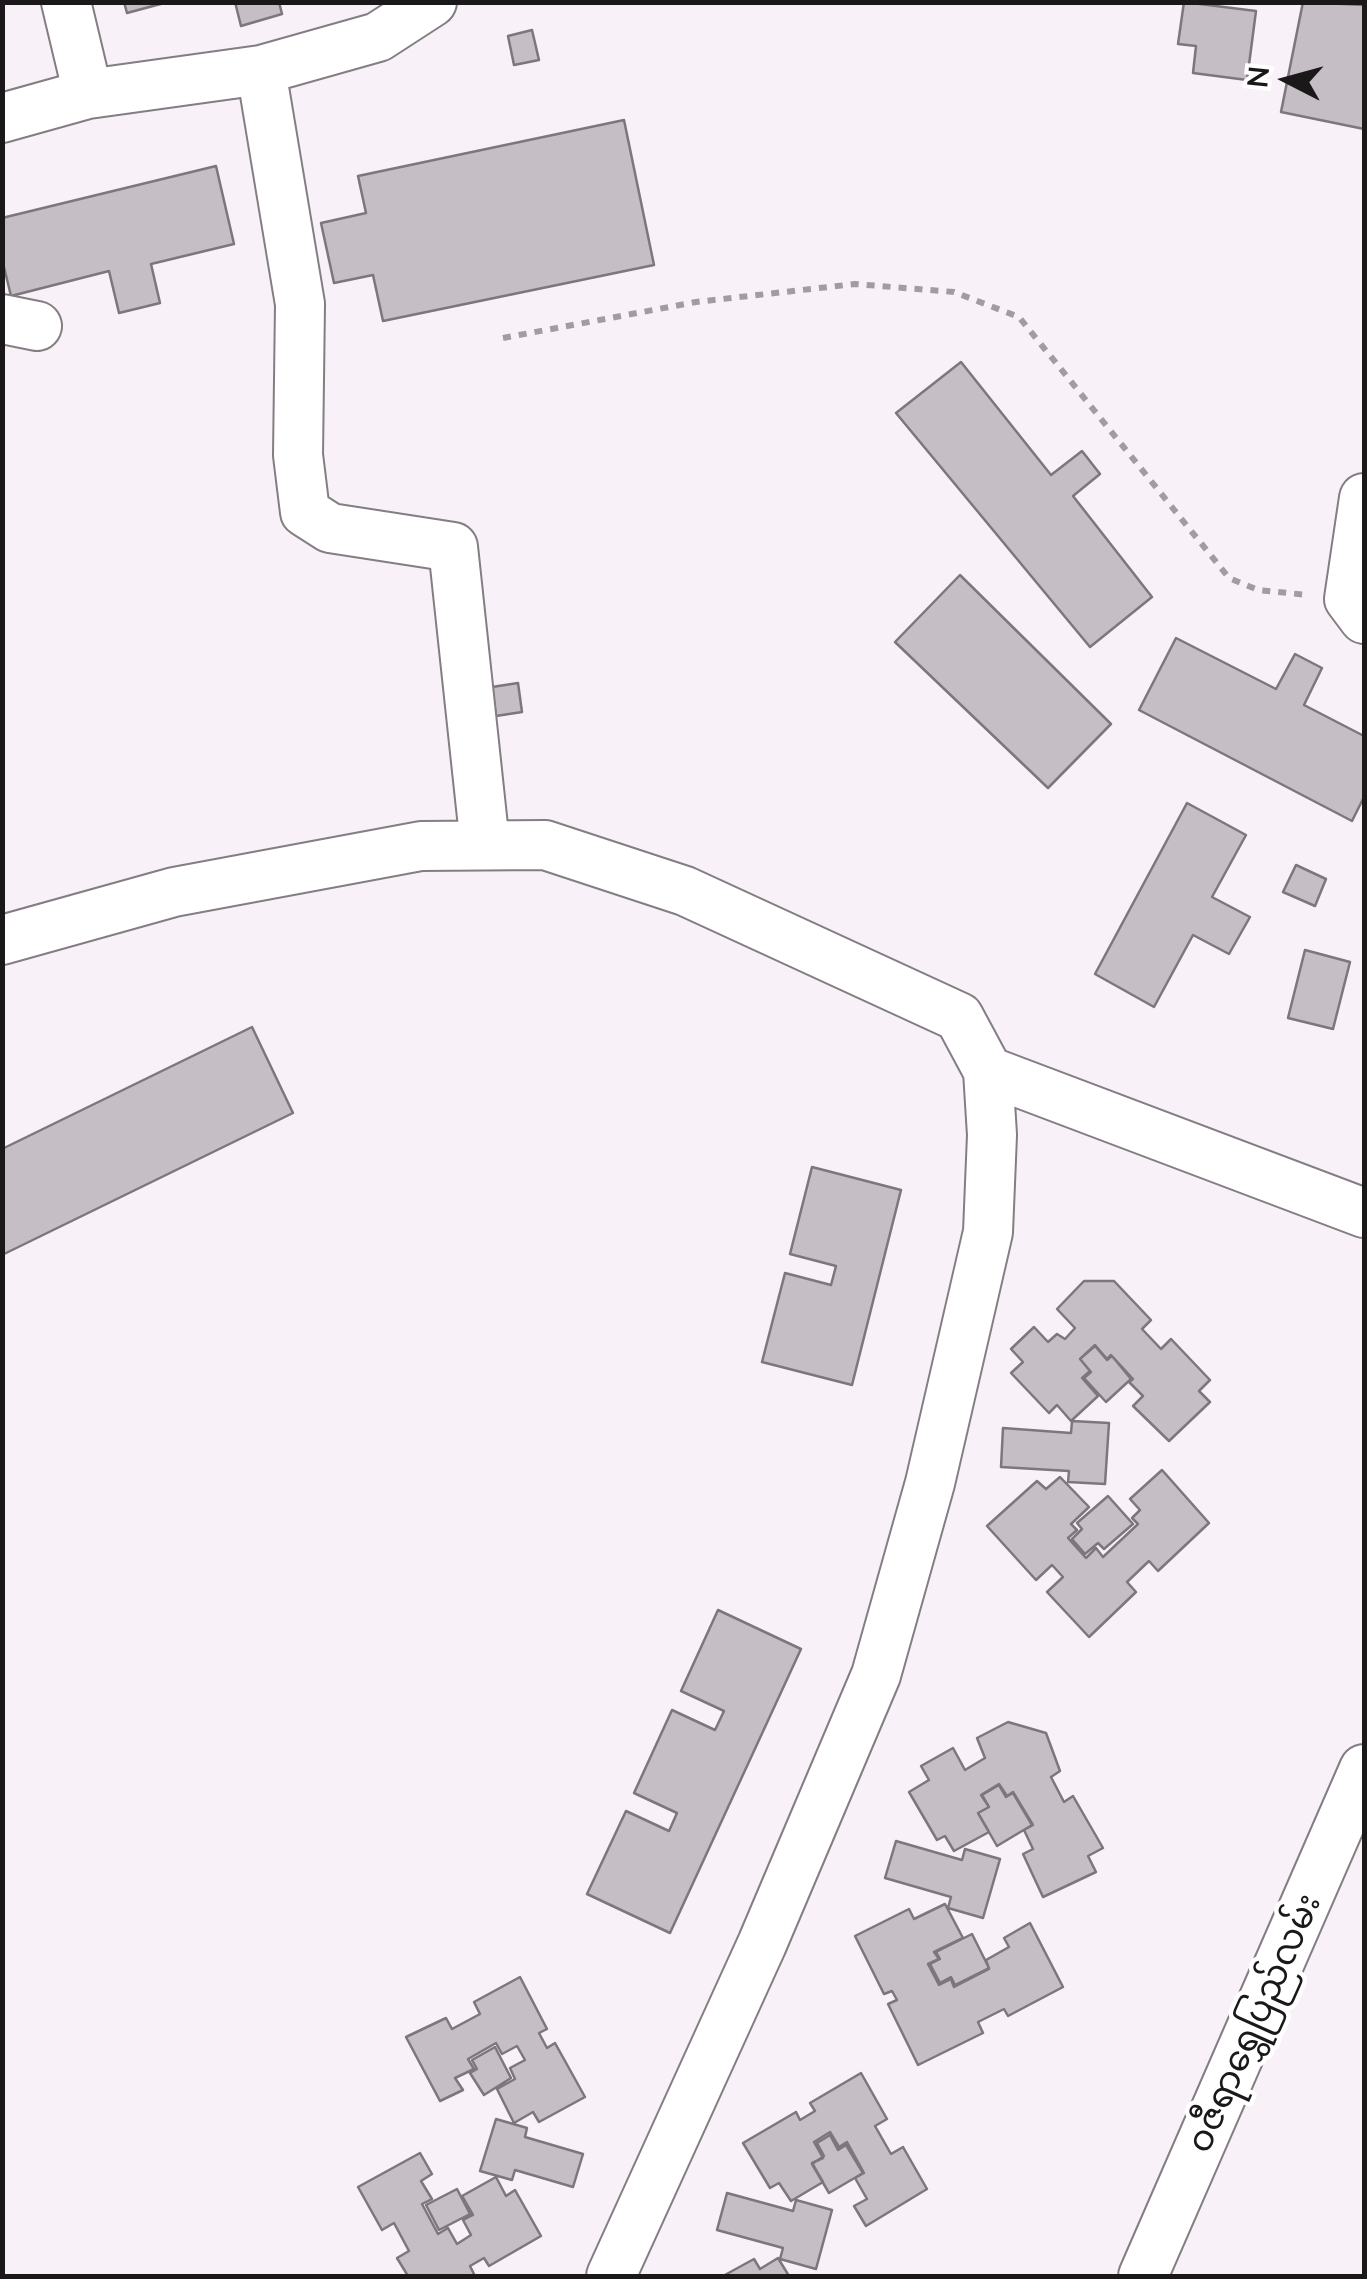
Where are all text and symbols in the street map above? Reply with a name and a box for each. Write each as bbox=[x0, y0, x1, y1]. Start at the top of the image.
north arrow bbox=[1237, 30, 1337, 130]
text: N bbox=[1239, 64, 1275, 89]
street label: ဝဇီရာရွှေပြည်လမ်း bbox=[1178, 1887, 1330, 2159]

